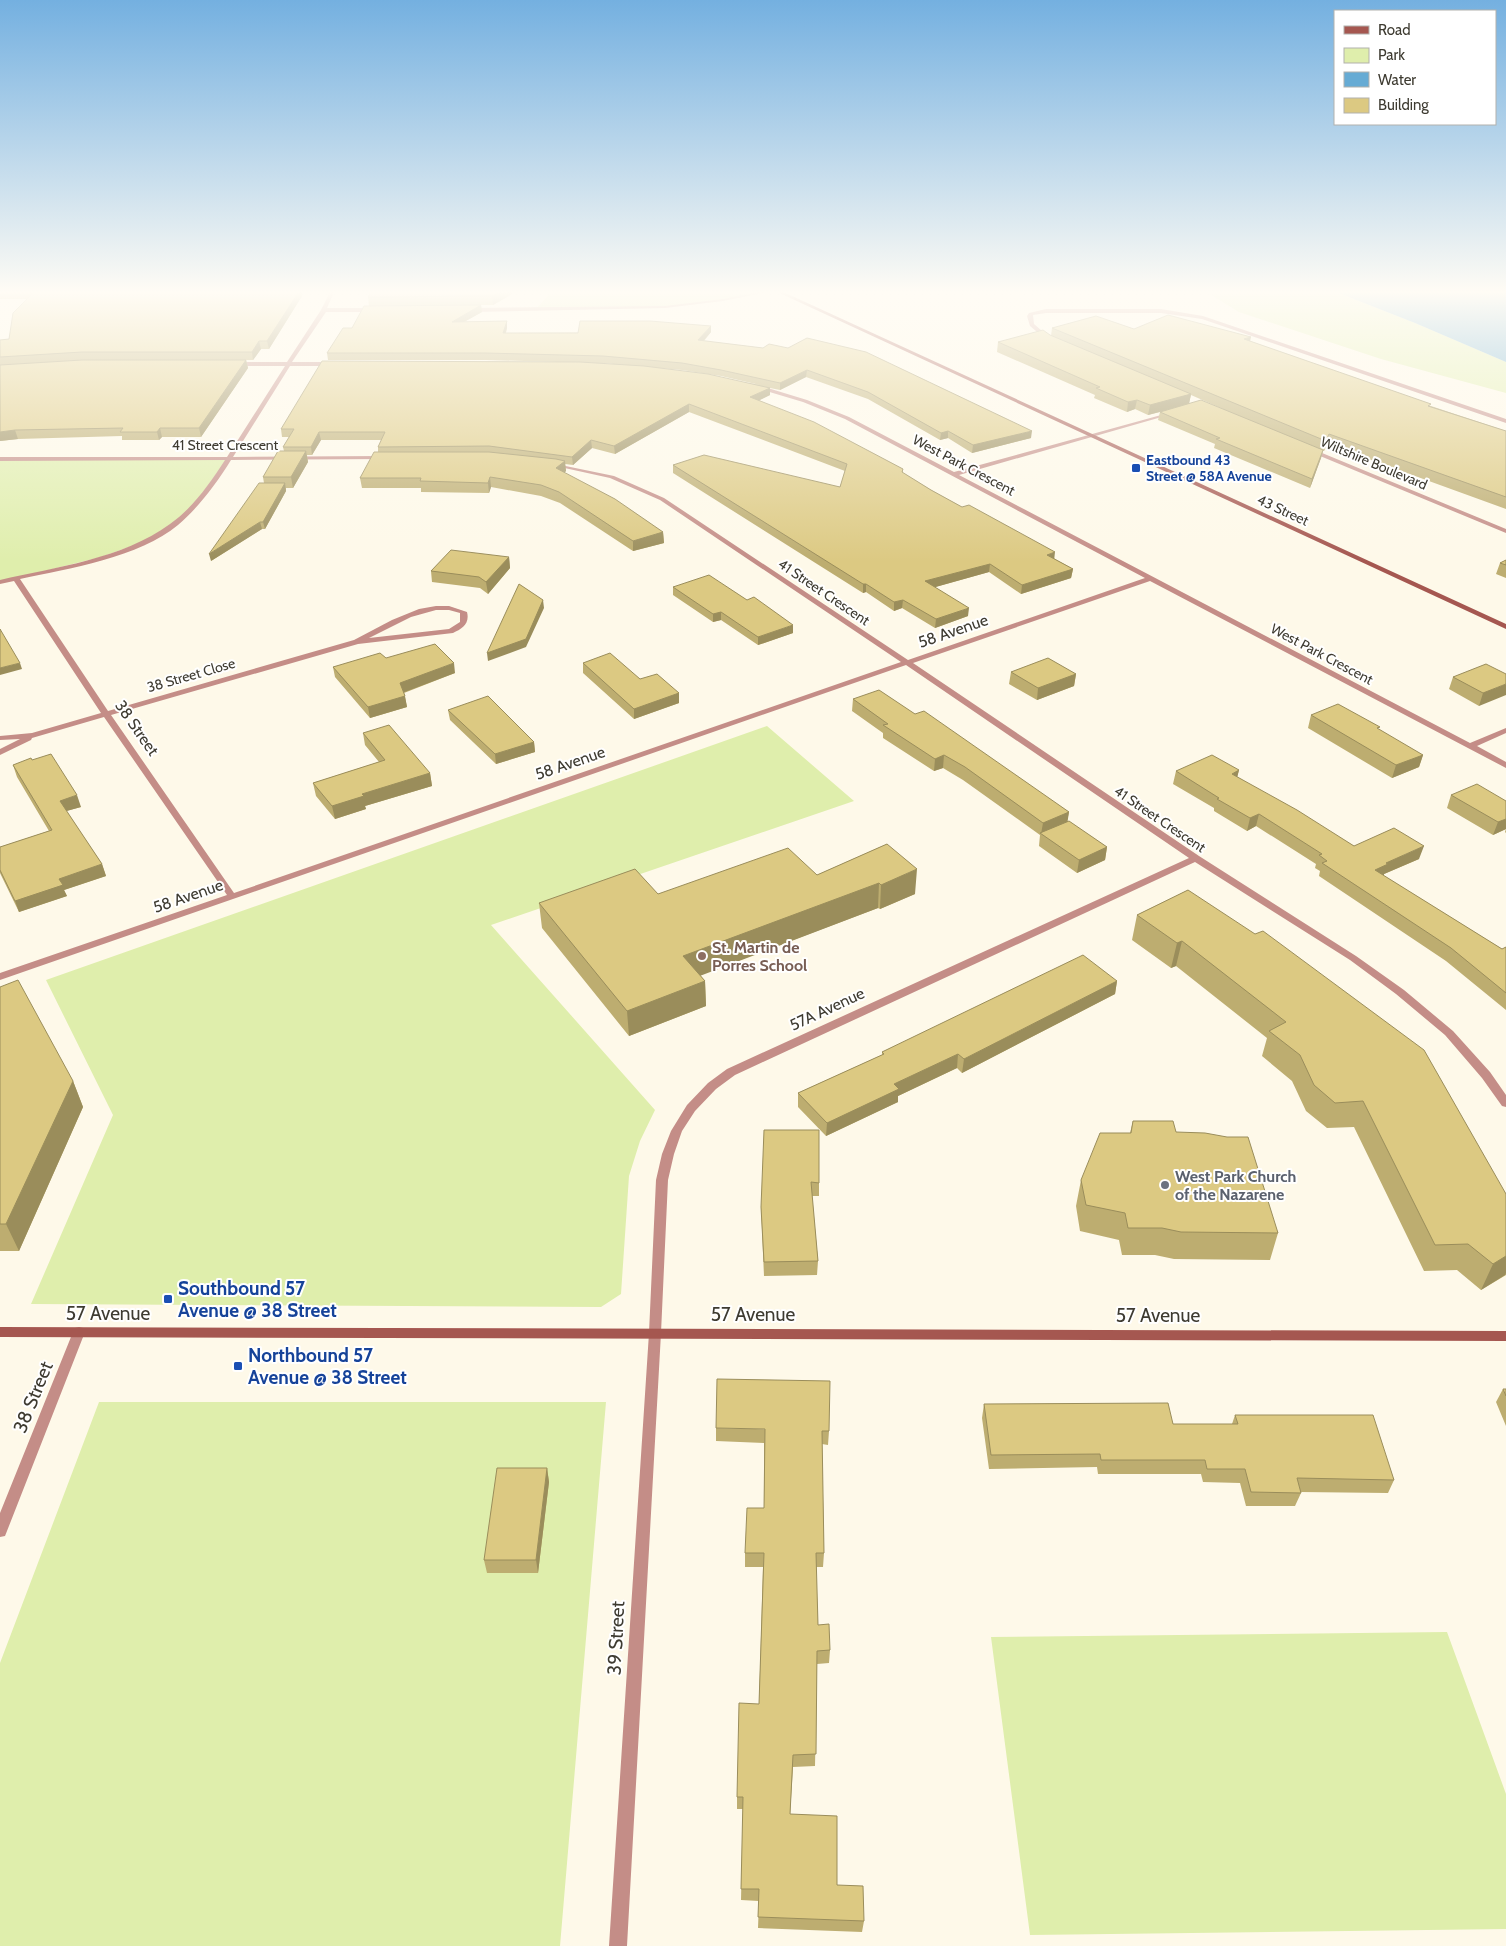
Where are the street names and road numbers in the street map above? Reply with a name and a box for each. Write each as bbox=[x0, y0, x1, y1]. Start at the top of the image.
street label: West Park Crescent bbox=[910, 430, 1019, 500]
street label: Wiltshire Boulevard bbox=[1318, 432, 1430, 494]
street label: 41 Street Crescent bbox=[172, 436, 279, 454]
street label: 43 Street bbox=[1254, 490, 1312, 530]
street label: 41 Street Crescent bbox=[775, 555, 873, 629]
street label: 58 Avenue bbox=[916, 610, 990, 652]
street label: West Park Crescent bbox=[1268, 619, 1377, 689]
street label: 38 Street Close bbox=[145, 654, 237, 696]
street label: 38 Street bbox=[111, 697, 163, 760]
street label: 58 Avenue bbox=[533, 742, 607, 784]
street label: 41 Street Crescent bbox=[1111, 782, 1209, 856]
street label: 58 Avenue bbox=[151, 875, 225, 917]
street label: 57A Avenue bbox=[787, 983, 867, 1035]
street label: 57 Avenue bbox=[66, 1302, 150, 1325]
street label: 57 Avenue bbox=[711, 1303, 795, 1326]
street label: 57 Avenue bbox=[1116, 1304, 1200, 1327]
street label: 38 Street bbox=[8, 1357, 58, 1436]
street label: 39 Street bbox=[603, 1600, 629, 1676]

